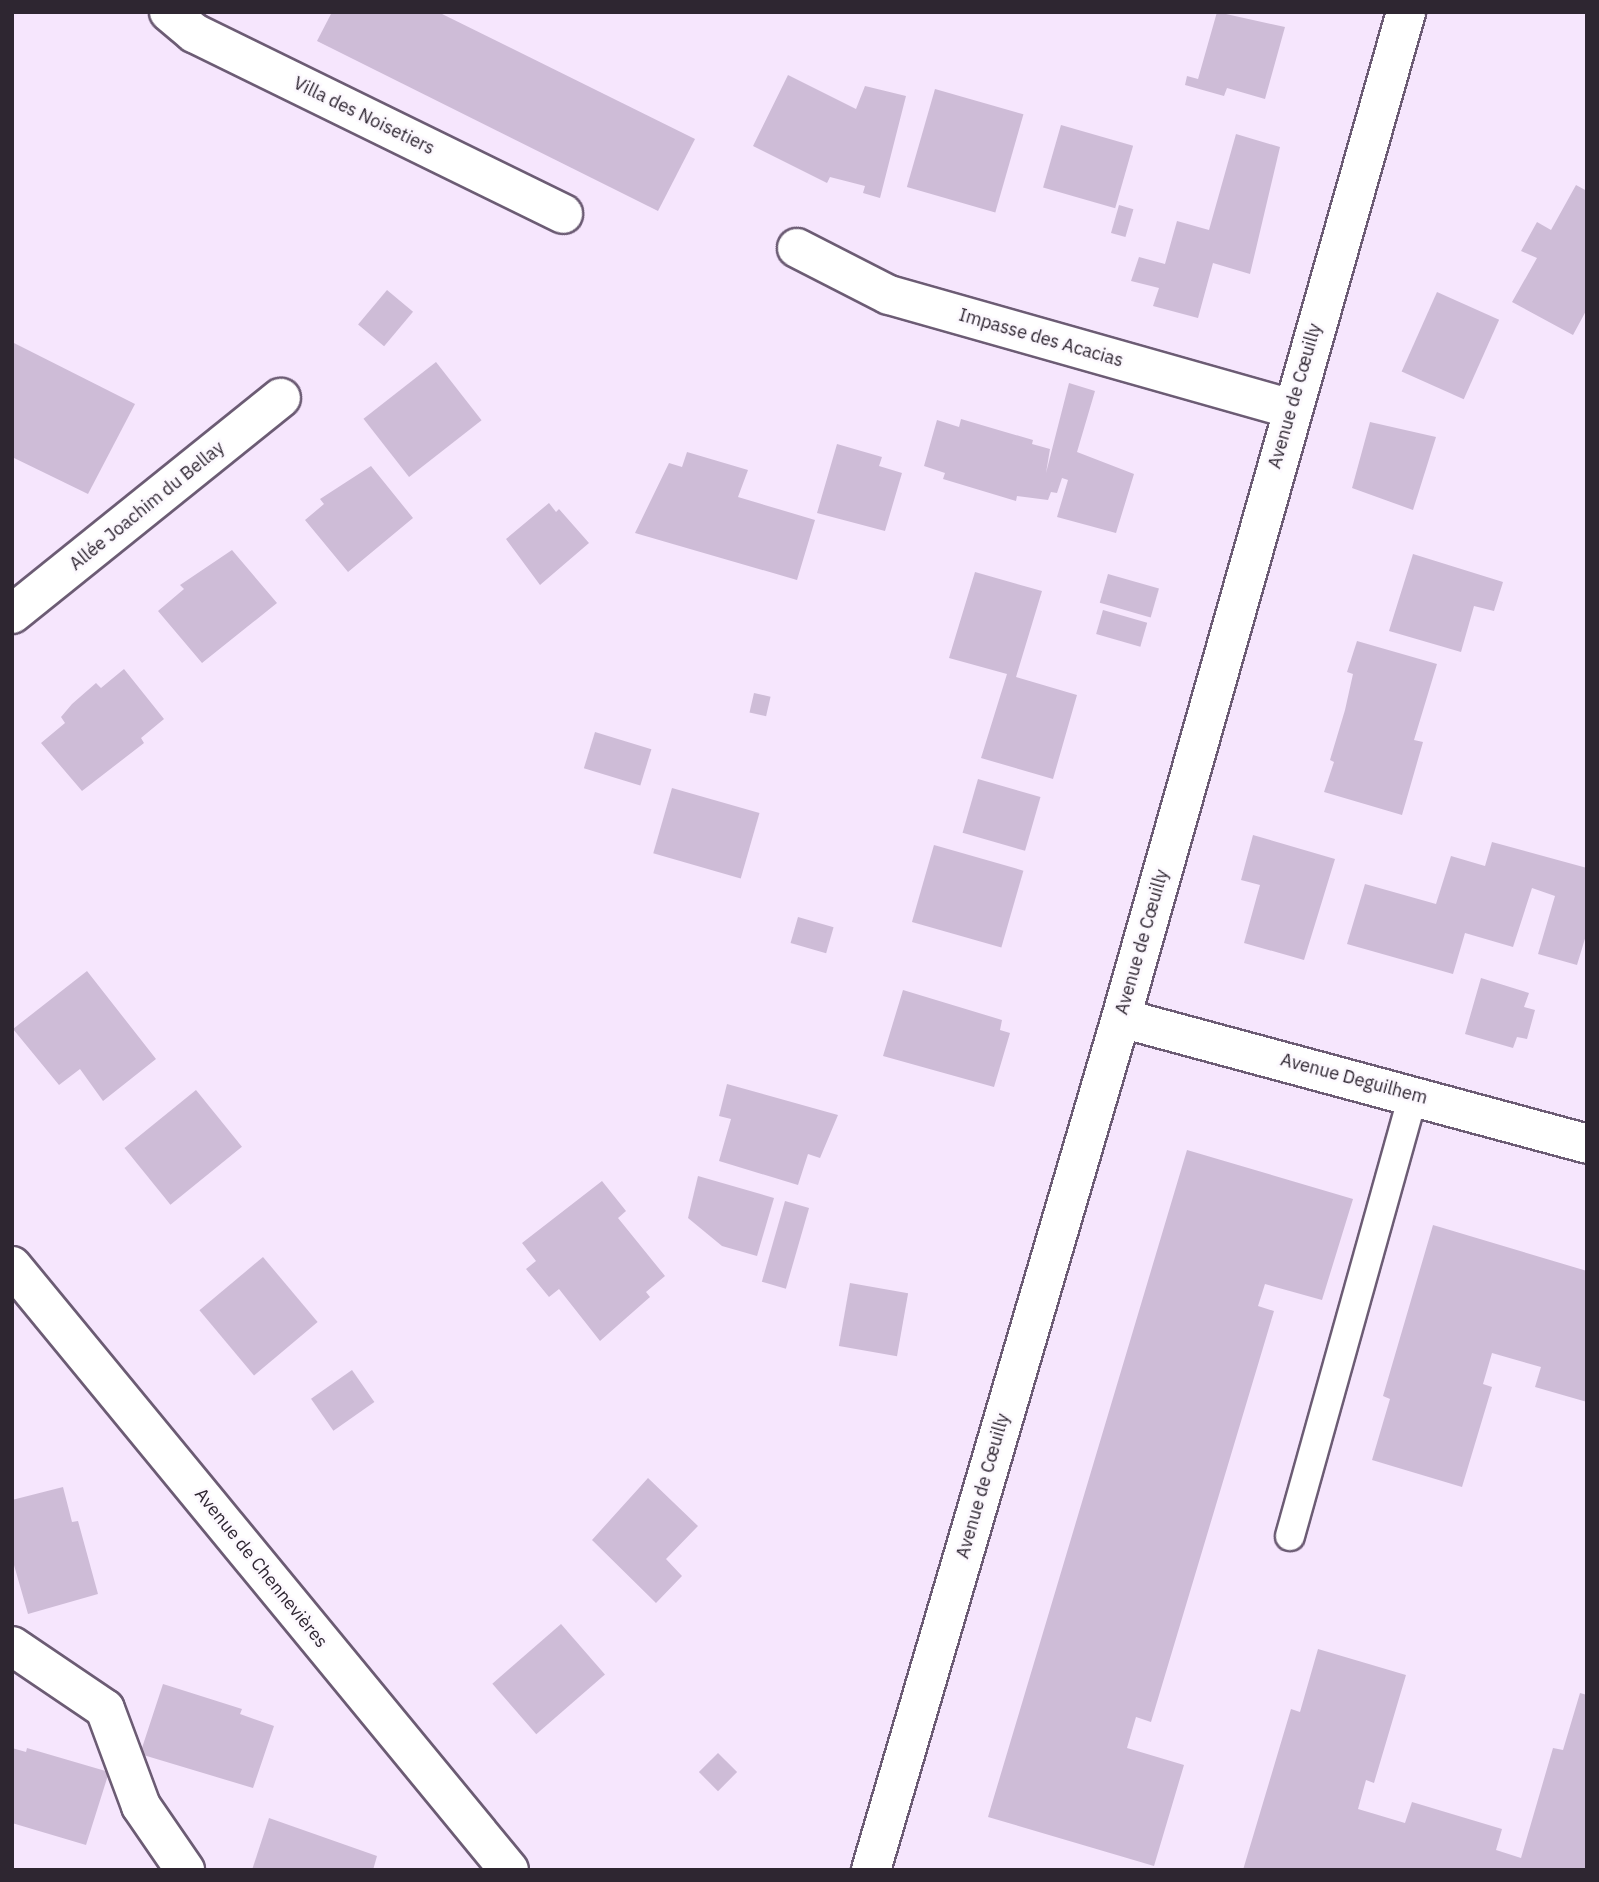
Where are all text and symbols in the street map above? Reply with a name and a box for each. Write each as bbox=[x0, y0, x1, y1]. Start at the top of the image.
street label: Villa des Noisetiers bbox=[290, 72, 438, 160]
street label: Impasse des Acacias bbox=[956, 304, 1126, 372]
street label: Avenue de Cœuilly bbox=[1264, 321, 1326, 471]
street label: Allée Joachim du Bellay bbox=[65, 437, 229, 575]
street label: Avenue de Cœuilly bbox=[1111, 867, 1173, 1017]
street label: Avenue Deguilhem bbox=[1278, 1049, 1430, 1109]
street label: Avenue de Cœuilly bbox=[952, 1411, 1014, 1561]
street label: Avenue de Chennevières bbox=[190, 1484, 332, 1652]

